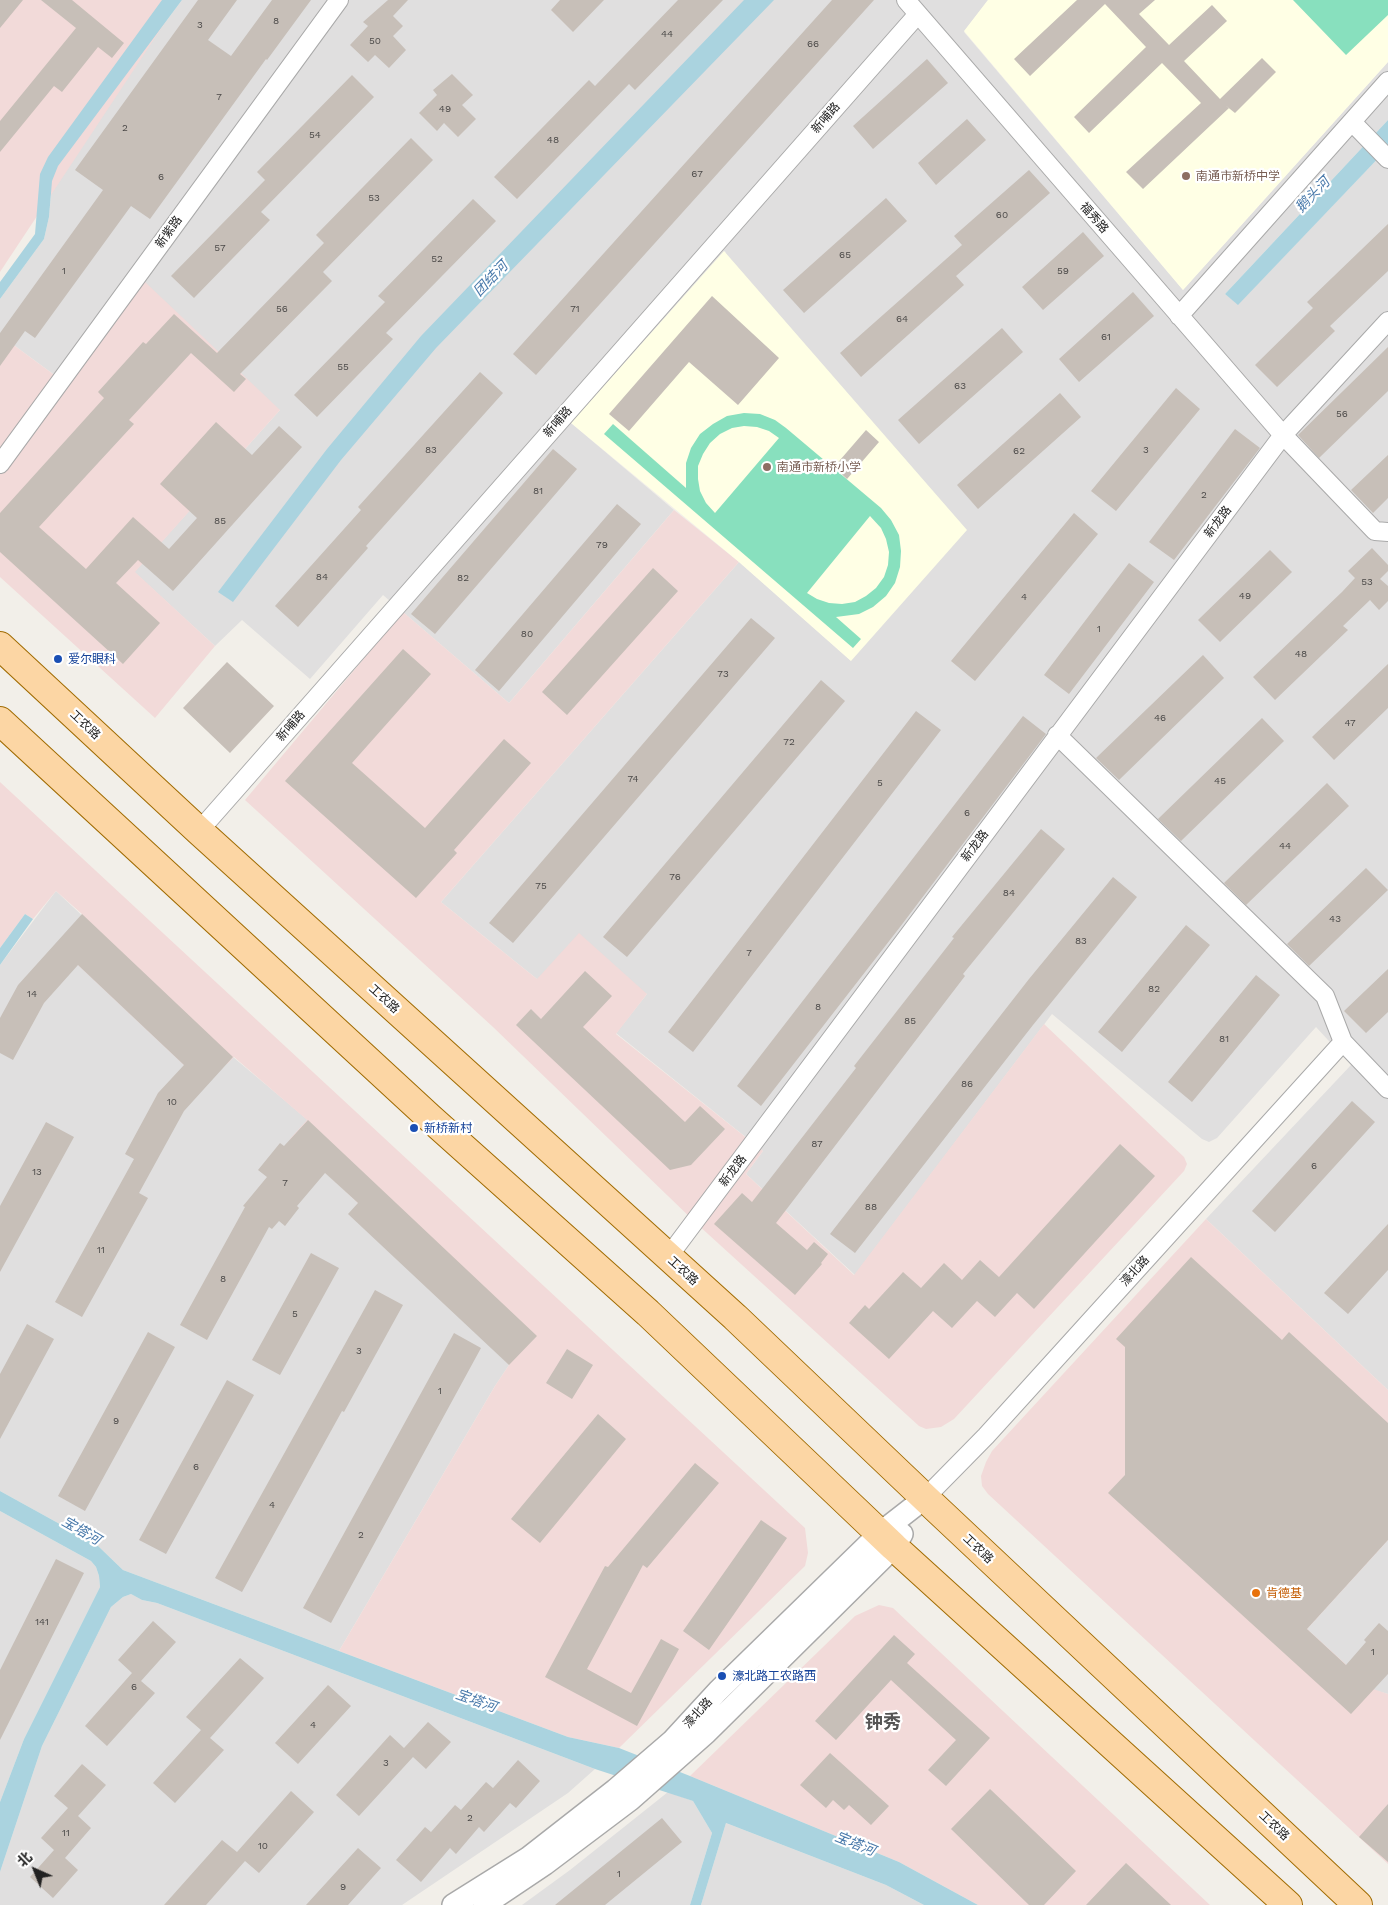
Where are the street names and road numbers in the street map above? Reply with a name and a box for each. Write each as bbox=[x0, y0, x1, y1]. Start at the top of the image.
street label: 新哺路 bbox=[809, 100, 843, 136]
street label: 福秀路 bbox=[1077, 200, 1111, 236]
street label: 新紫路 bbox=[153, 213, 185, 251]
street label: 新哺路 bbox=[541, 404, 575, 440]
street label: 新龙路 bbox=[1201, 503, 1235, 541]
street label: 工农路 bbox=[67, 707, 103, 743]
street label: 新哺路 bbox=[274, 708, 308, 744]
street label: 新龙路 bbox=[958, 827, 992, 865]
street label: 工农路 bbox=[366, 982, 402, 1016]
street label: 新龙路 bbox=[716, 1152, 750, 1190]
street label: 濠北路 bbox=[1118, 1253, 1152, 1289]
street label: 工农路 bbox=[665, 1254, 701, 1288]
street label: 工农路 bbox=[960, 1531, 996, 1567]
street label: 濠北路 bbox=[681, 1695, 715, 1731]
street label: 工农路 bbox=[1256, 1808, 1292, 1844]

